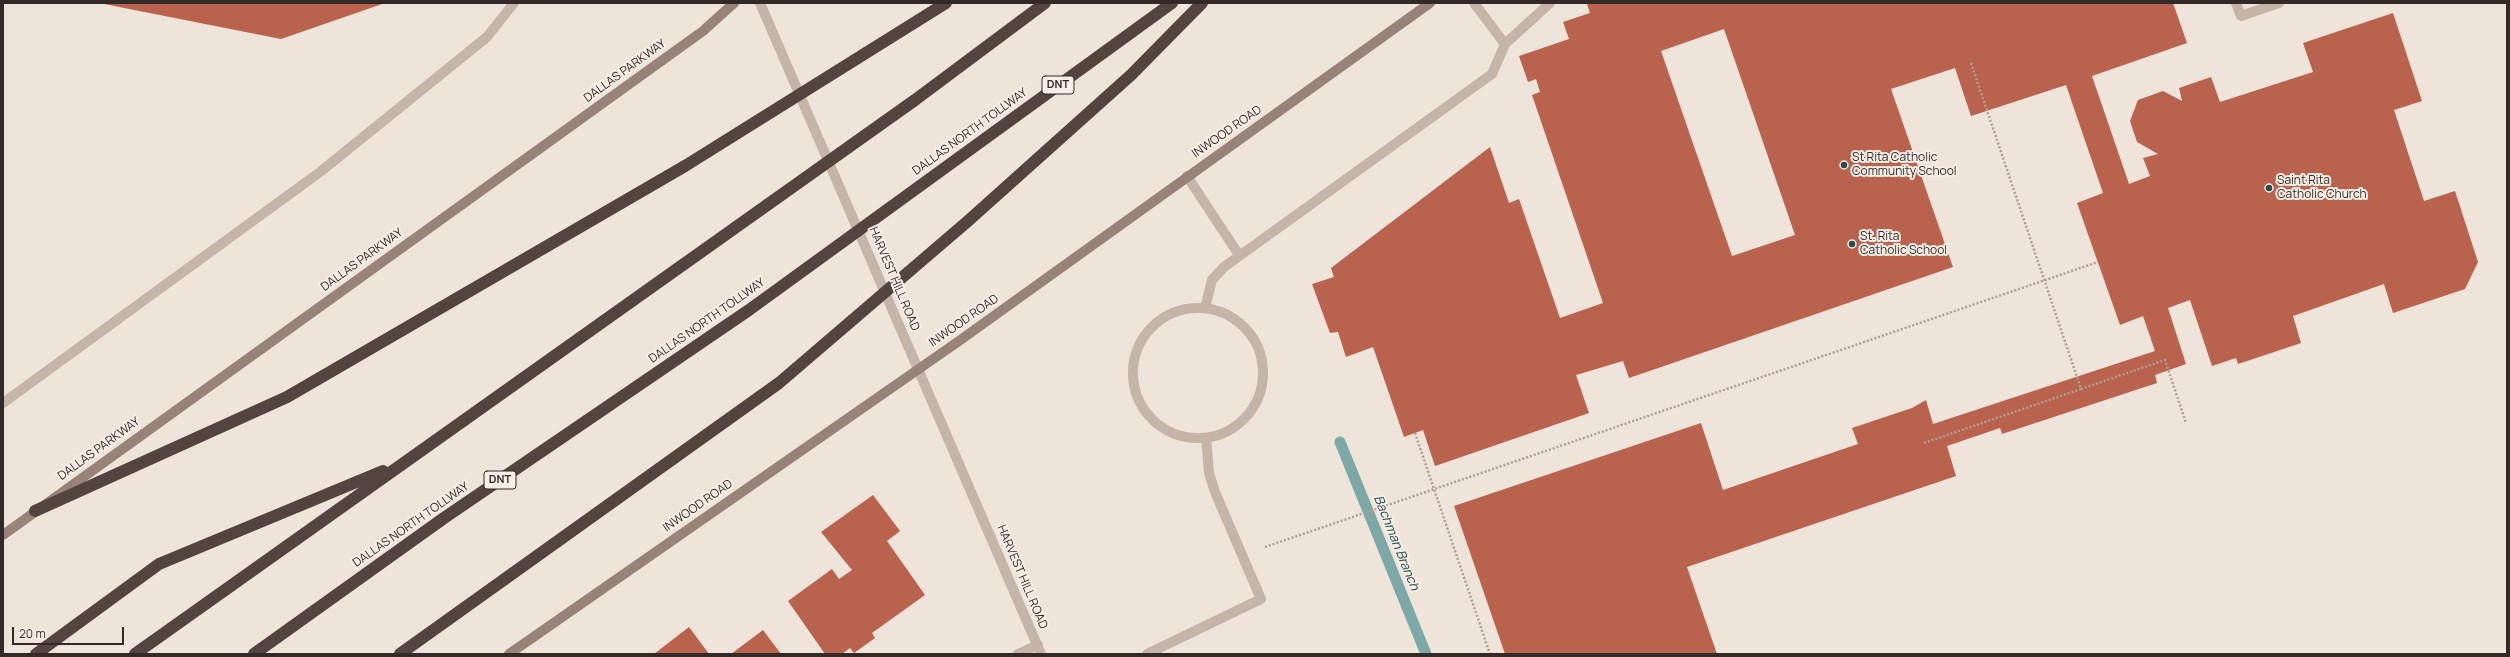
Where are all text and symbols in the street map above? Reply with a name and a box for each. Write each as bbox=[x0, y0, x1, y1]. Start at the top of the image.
street label: DALLAS PARKWAY bbox=[581, 36, 669, 106]
road number: DNT bbox=[1042, 76, 1074, 94]
street label: DALLAS NORTH TOLLWAY bbox=[910, 86, 1030, 178]
street label: INWOOD ROAD bbox=[1189, 103, 1265, 161]
place label: St Rita Catholic Community School bbox=[1852, 151, 1957, 179]
marker: St Rita Catholic Community School bbox=[1839, 160, 1849, 170]
place label: Saint Rita Catholic Church bbox=[2277, 174, 2367, 202]
marker: Saint Rita Catholic Church bbox=[2264, 183, 2274, 193]
street label: DALLAS PARKWAY bbox=[318, 225, 406, 295]
street label: HARVEST HILL ROAD bbox=[866, 225, 922, 333]
place label: St. Rita Catholic School bbox=[1860, 230, 1947, 258]
marker: St. Rita Catholic School bbox=[1847, 239, 1857, 249]
street label: DALLAS NORTH TOLLWAY bbox=[646, 275, 768, 367]
street label: INWOOD ROAD bbox=[926, 292, 1002, 350]
street label: DALLAS PARKWAY bbox=[55, 414, 143, 484]
road number: DNT bbox=[484, 471, 516, 489]
street label: INWOOD ROAD bbox=[660, 477, 736, 535]
street label: DALLAS NORTH TOLLWAY bbox=[350, 479, 472, 571]
water label: Bachman Branch bbox=[1370, 493, 1422, 593]
street label: HARVEST HILL ROAD bbox=[994, 523, 1050, 631]
scale bar bbox=[14, 619, 126, 645]
text: 20 m bbox=[19, 625, 46, 642]

